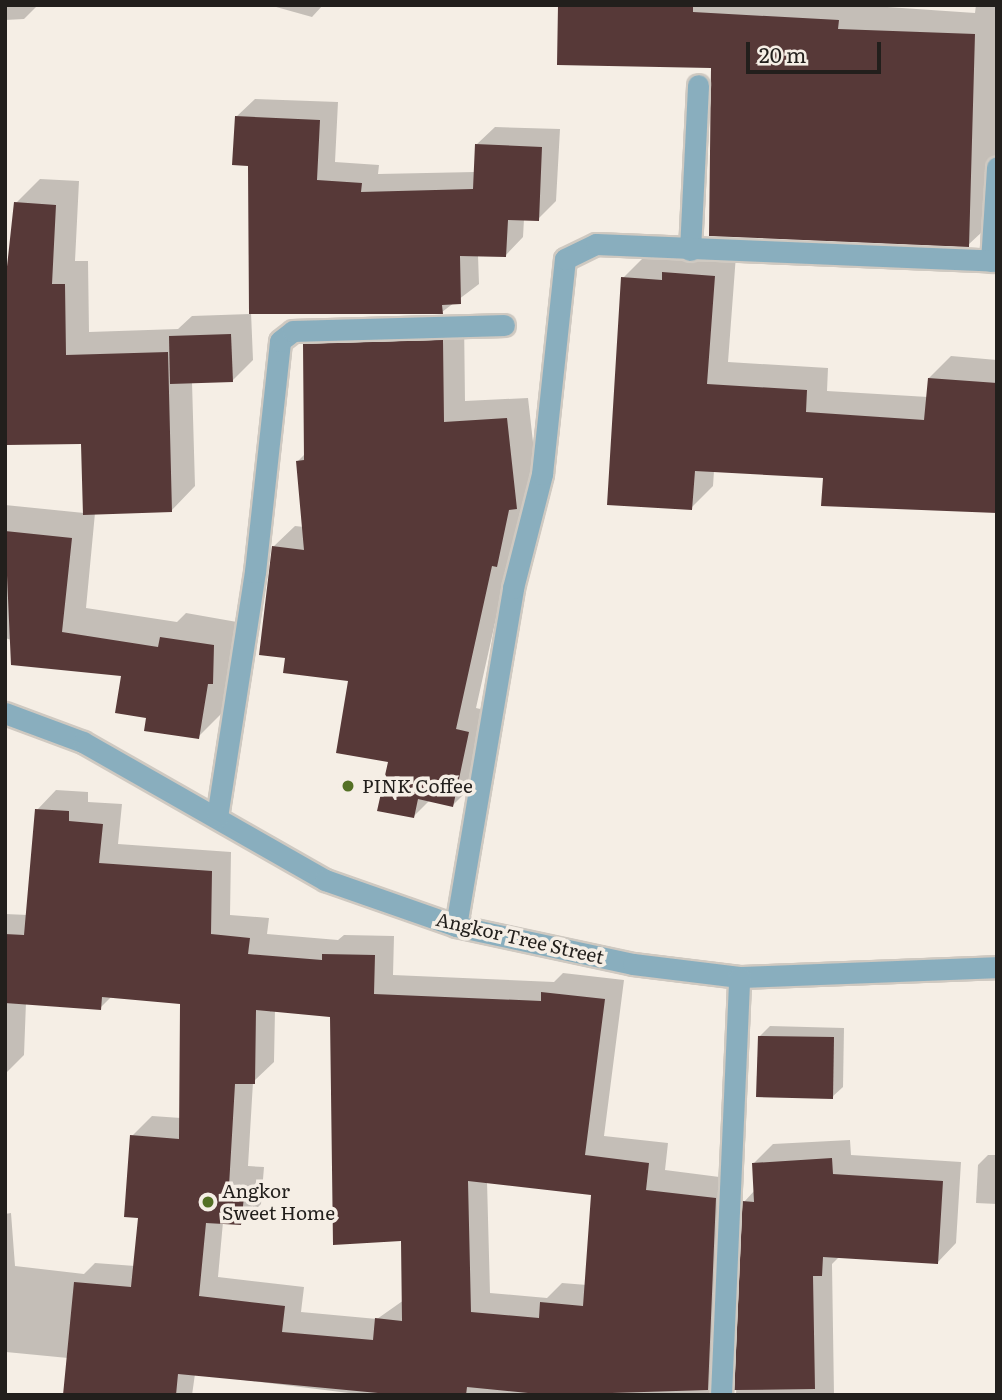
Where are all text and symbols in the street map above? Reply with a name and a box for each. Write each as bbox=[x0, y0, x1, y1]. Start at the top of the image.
scale bar bbox=[750, 28, 885, 72]
text: 20 m bbox=[759, 38, 806, 69]
place label: PINK Coffee bbox=[362, 775, 473, 797]
marker: PINK Coffee bbox=[340, 778, 356, 794]
street label: Angkor Tree Street bbox=[434, 908, 606, 968]
place label: Angkor Sweet Home bbox=[222, 1180, 335, 1224]
marker: Angkor Sweet Home bbox=[200, 1194, 216, 1210]

